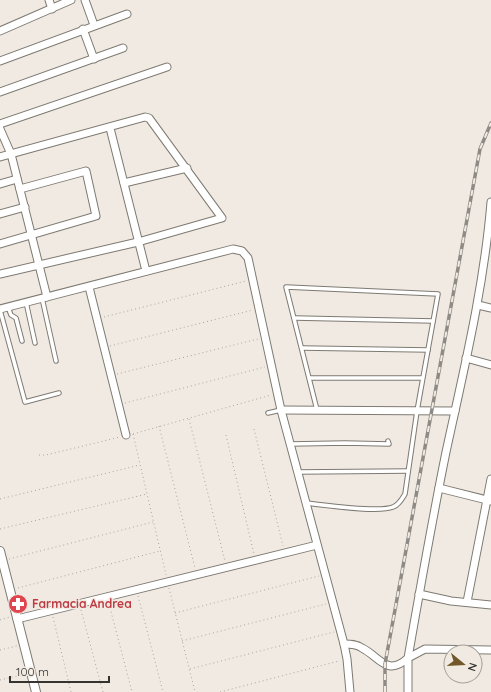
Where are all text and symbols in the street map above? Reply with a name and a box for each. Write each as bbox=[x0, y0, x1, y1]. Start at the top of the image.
pharmacy icon: Farmacia Andrea bbox=[7, 593, 29, 615]
place label: Farmacia Andrea bbox=[32, 596, 132, 611]
north arrow bbox=[443, 644, 483, 684]
scale bar bbox=[10, 658, 109, 684]
text: N bbox=[465, 661, 480, 673]
text: 100 m bbox=[16, 664, 49, 679]

